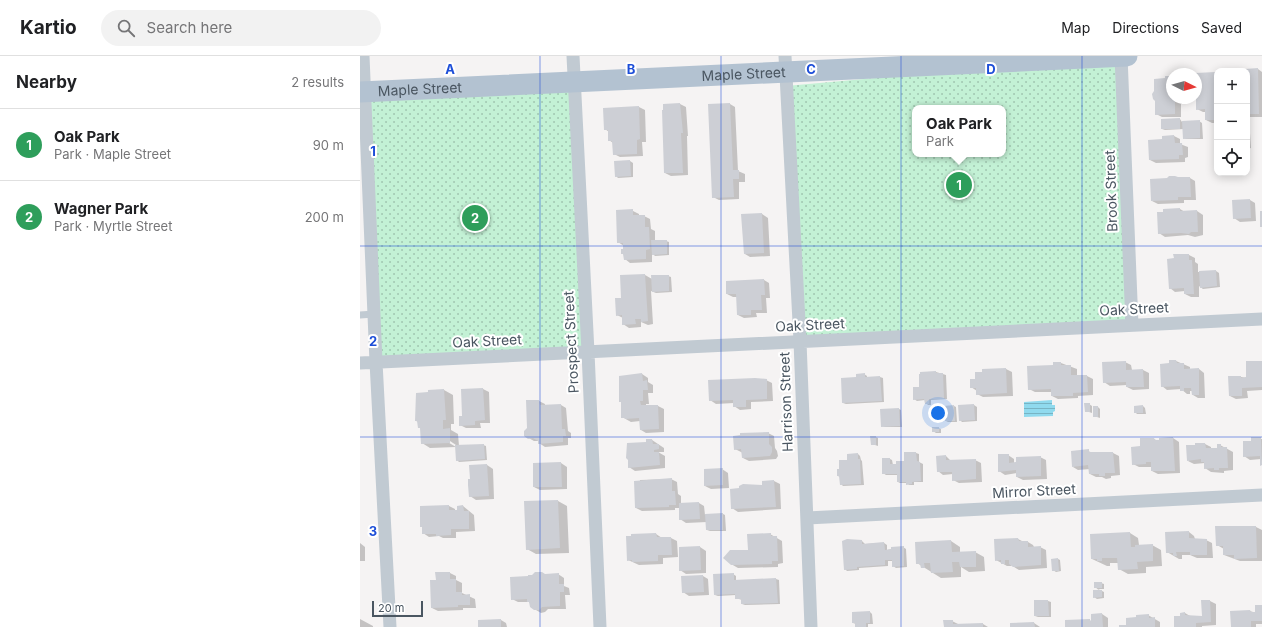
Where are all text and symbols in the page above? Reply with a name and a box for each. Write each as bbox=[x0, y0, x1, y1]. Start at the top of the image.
search box bbox=[101, 10, 381, 46]
text: Kartio bbox=[20, 16, 77, 39]
icon: search bbox=[115, 17, 137, 39]
text: Search here bbox=[147, 18, 232, 37]
text: Map bbox=[1061, 19, 1090, 36]
text: Directions bbox=[1112, 19, 1179, 36]
text: Saved bbox=[1201, 19, 1242, 36]
text: A bbox=[445, 61, 455, 77]
text: B bbox=[627, 61, 636, 77]
text: C bbox=[806, 61, 816, 77]
text: D bbox=[986, 61, 996, 77]
street label: Maple Street bbox=[701, 63, 786, 84]
north arrow bbox=[1166, 68, 1202, 104]
map controls bbox=[1214, 68, 1250, 176]
button: + bbox=[1214, 68, 1250, 104]
text: Nearby bbox=[16, 72, 77, 92]
text: 2 results bbox=[291, 74, 344, 90]
street label: Maple Street bbox=[377, 78, 463, 99]
button: − bbox=[1214, 104, 1250, 140]
popup bbox=[912, 105, 1006, 157]
text: Oak Park bbox=[926, 114, 992, 133]
text: Oak Park bbox=[54, 127, 120, 146]
text: Park bbox=[926, 133, 954, 149]
text: 1 bbox=[26, 137, 32, 153]
text: 90 m bbox=[313, 137, 344, 153]
button: locate bbox=[1214, 140, 1250, 176]
text: 1 bbox=[370, 143, 376, 159]
text: Park · Maple Street bbox=[54, 146, 171, 162]
street label: Brook Street bbox=[1101, 149, 1120, 232]
pin: 1 bbox=[946, 170, 972, 200]
text: Wagner Park bbox=[54, 199, 148, 218]
pin: 2 bbox=[462, 203, 488, 233]
text: 2 bbox=[25, 209, 33, 225]
text: 200 m bbox=[305, 209, 344, 225]
text: Park · Myrtle Street bbox=[54, 218, 172, 234]
street label: Prospect Street bbox=[559, 290, 582, 394]
street label: Oak Street bbox=[1099, 298, 1170, 319]
street label: Oak Street bbox=[775, 314, 846, 335]
street label: Oak Street bbox=[452, 330, 523, 351]
text: 2 bbox=[369, 333, 377, 349]
street label: Harrison Street bbox=[775, 351, 796, 452]
your location bbox=[928, 403, 948, 423]
street label: Mirror Street bbox=[992, 480, 1077, 501]
text: 3 bbox=[369, 523, 377, 539]
scale bar bbox=[372, 599, 423, 618]
text: 20 m bbox=[378, 601, 404, 615]

